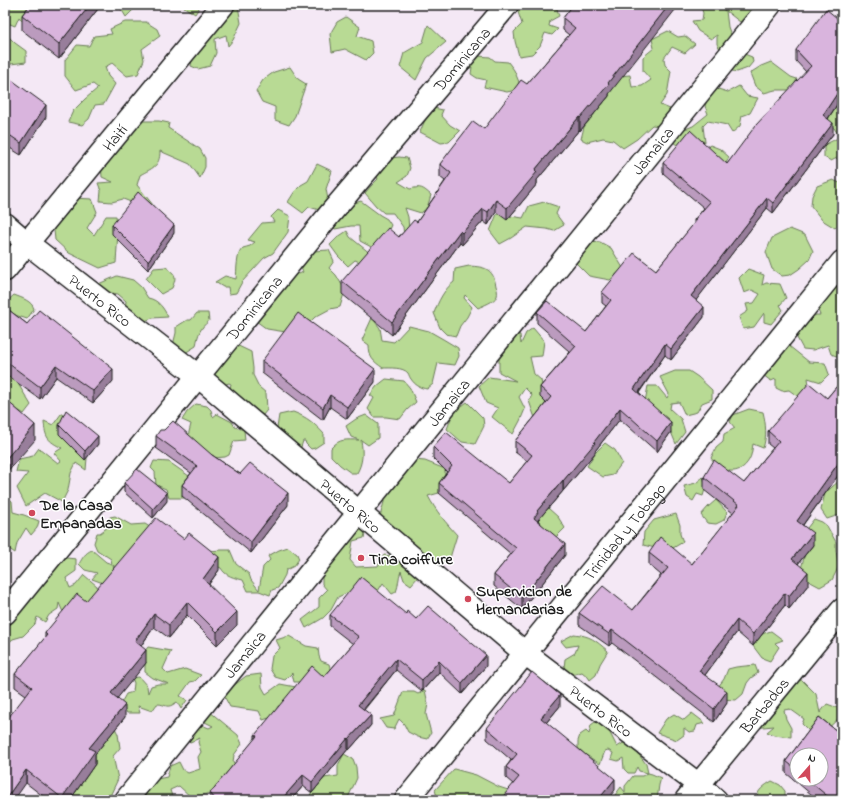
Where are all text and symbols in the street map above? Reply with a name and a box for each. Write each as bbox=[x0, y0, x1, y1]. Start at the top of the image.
street label: Dominicana bbox=[428, 22, 497, 99]
street label: Haití bbox=[97, 119, 134, 157]
street label: Jamaica bbox=[627, 122, 681, 181]
street label: Puerto Rico bbox=[62, 269, 136, 334]
street label: Dominicana bbox=[221, 271, 289, 348]
street label: Jamaica bbox=[423, 374, 477, 433]
street label: Puerto Rico bbox=[313, 474, 386, 540]
street label: Trinidad y Tobago bbox=[578, 478, 673, 587]
place label: De la Casa Empanadas bbox=[39, 494, 122, 536]
marker: De la Casa Empanadas bbox=[27, 508, 37, 518]
place label: Tina coiffure bbox=[369, 548, 453, 572]
marker: Tina coiffure bbox=[356, 553, 366, 563]
place label: Supervicion de Hernandarias bbox=[476, 580, 572, 622]
marker: Supervicion de Hernandarias bbox=[463, 594, 473, 604]
street label: Jamaica bbox=[219, 626, 273, 685]
street label: Barbados bbox=[734, 673, 796, 740]
street label: Puerto Rico bbox=[563, 680, 637, 745]
north arrow bbox=[789, 747, 829, 787]
text: N bbox=[806, 750, 818, 767]

